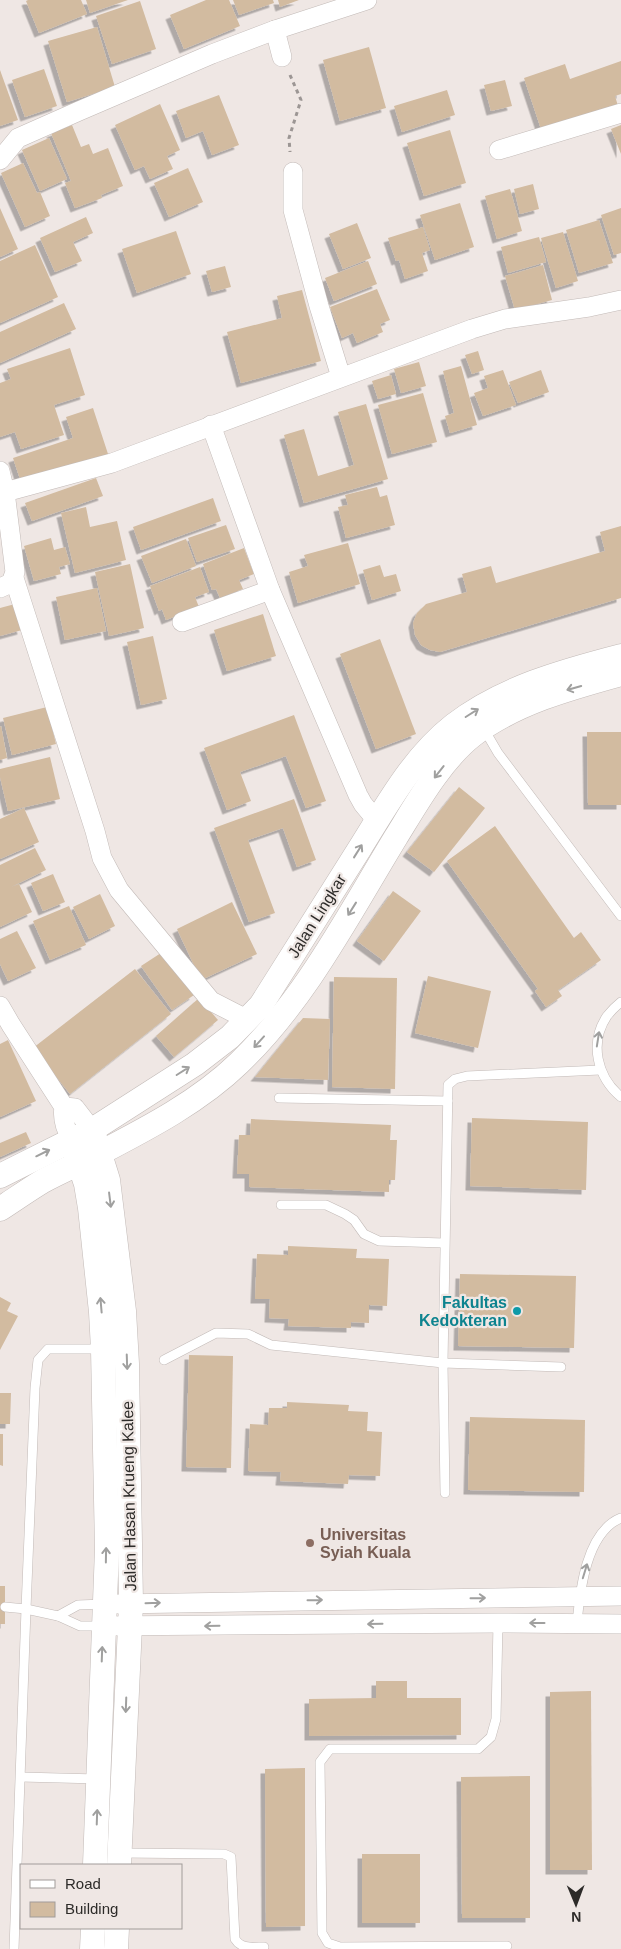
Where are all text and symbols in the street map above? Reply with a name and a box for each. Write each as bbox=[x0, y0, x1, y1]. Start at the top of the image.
one-way arrow bbox=[567, 684, 583, 694]
one-way arrow bbox=[464, 708, 478, 718]
one-way arrow bbox=[434, 765, 445, 778]
one-way arrow bbox=[354, 844, 364, 858]
street label: Jalan Lingkar bbox=[285, 871, 350, 961]
one-way arrow bbox=[346, 902, 357, 916]
one-way arrow bbox=[594, 1032, 604, 1048]
one-way arrow bbox=[253, 1036, 265, 1049]
one-way arrow bbox=[176, 1066, 190, 1076]
one-way arrow bbox=[35, 1148, 50, 1158]
one-way arrow bbox=[105, 1192, 115, 1208]
place label: Fakultas Kedokteran bbox=[419, 1294, 507, 1329]
one-way arrow bbox=[96, 1298, 106, 1314]
marker: Fakultas Kedokteran bbox=[511, 1305, 523, 1317]
one-way arrow bbox=[122, 1354, 131, 1370]
street label: Jalan Hasan Krueng Kalee bbox=[119, 1401, 139, 1591]
place label: Universitas Syiah Kuala bbox=[320, 1526, 411, 1561]
marker: Universitas Syiah Kuala bbox=[304, 1537, 316, 1549]
one-way arrow bbox=[102, 1547, 111, 1563]
one-way arrow bbox=[581, 1564, 591, 1580]
one-way arrow bbox=[470, 1594, 486, 1603]
one-way arrow bbox=[307, 1595, 323, 1605]
one-way arrow bbox=[145, 1599, 161, 1608]
one-way arrow bbox=[530, 1618, 546, 1628]
one-way arrow bbox=[367, 1619, 384, 1629]
one-way arrow bbox=[205, 1621, 221, 1631]
one-way arrow bbox=[98, 1646, 107, 1662]
one-way arrow bbox=[122, 1697, 131, 1713]
one-way arrow bbox=[92, 1809, 101, 1825]
legend bbox=[20, 1864, 182, 1929]
text: Road bbox=[65, 1875, 101, 1892]
north arrow bbox=[551, 1879, 601, 1929]
text: Building bbox=[65, 1900, 118, 1917]
text: N bbox=[571, 1909, 581, 1925]

